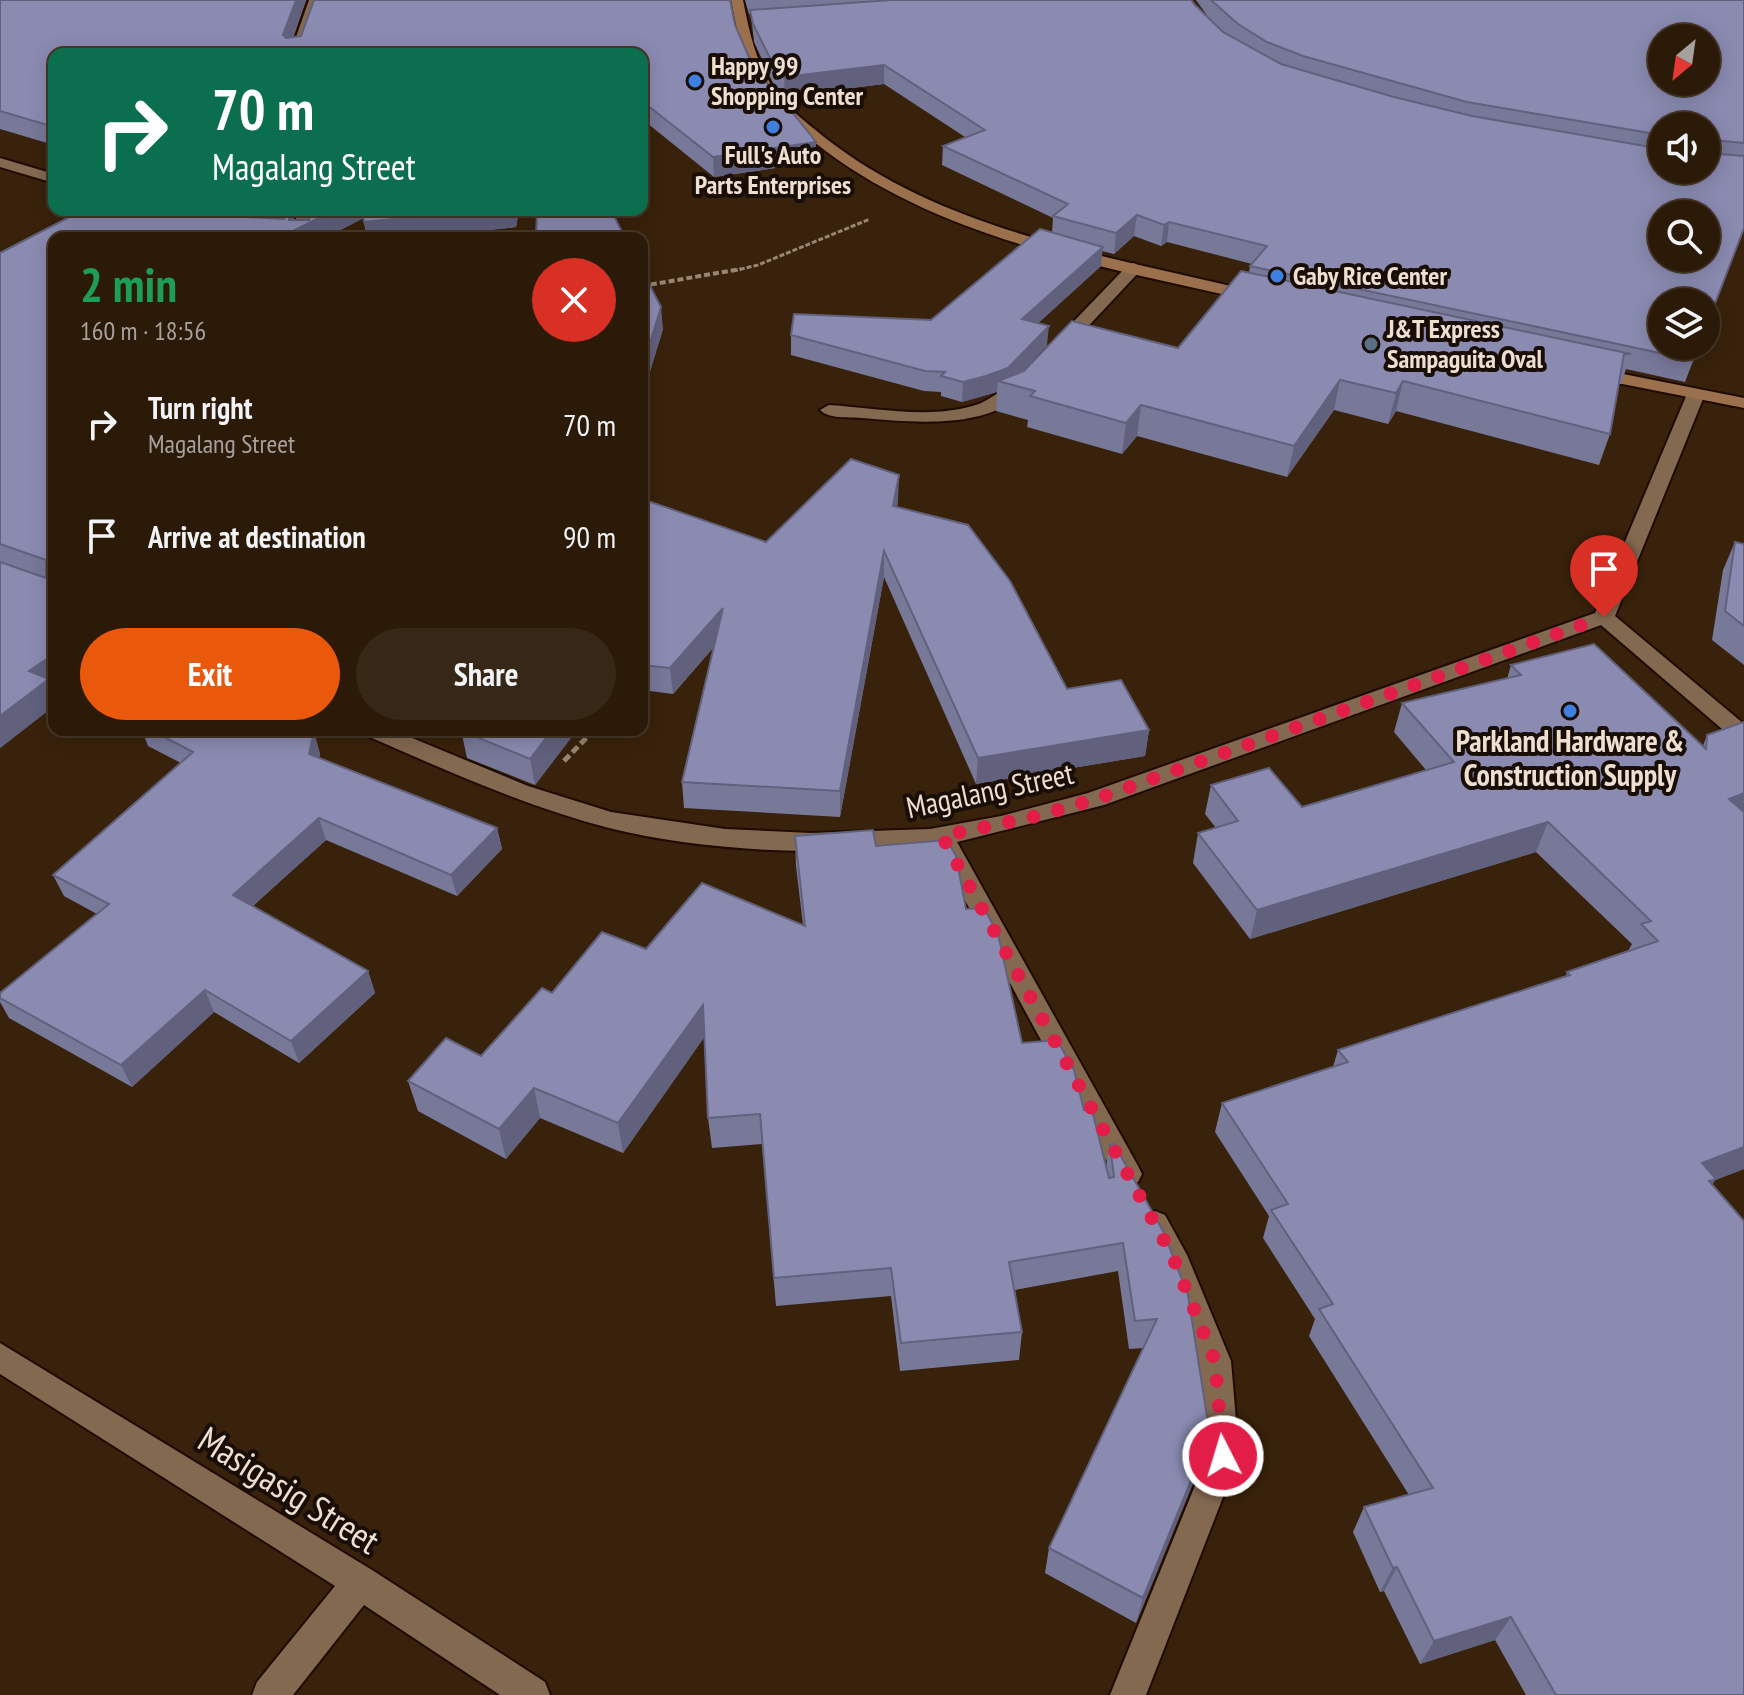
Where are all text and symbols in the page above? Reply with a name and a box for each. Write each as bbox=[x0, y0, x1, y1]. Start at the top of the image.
north arrow bbox=[1648, 24, 1720, 96]
map controls bbox=[1648, 24, 1720, 360]
place label: Happy 99 Shopping Center bbox=[711, 49, 864, 112]
marker: Happy 99 Shopping Center bbox=[686, 72, 704, 90]
text: 70 m bbox=[212, 73, 314, 145]
icon: right bbox=[80, 80, 184, 184]
button: sound bbox=[1648, 112, 1720, 184]
marker: Full's Auto Parts Enterprises bbox=[764, 118, 782, 136]
place label: Full's Auto Parts Enterprises bbox=[695, 138, 851, 201]
text: Magalang Street bbox=[212, 143, 416, 190]
button: search bbox=[1648, 200, 1720, 272]
text: 2 min bbox=[80, 253, 177, 315]
button: close bbox=[532, 258, 616, 342]
place label: Gaby Rice Center bbox=[1293, 259, 1447, 292]
marker: Gaby Rice Center bbox=[1268, 267, 1286, 285]
button: layers bbox=[1648, 288, 1720, 360]
place label: J&T Express Sampaguita Oval bbox=[1386, 312, 1543, 375]
text: 160 m · 18:56 bbox=[80, 314, 206, 347]
marker: J&T Express Sampaguita Oval bbox=[1362, 335, 1380, 353]
text: Turn right bbox=[148, 388, 252, 427]
icon: right bbox=[80, 402, 124, 446]
text: 70 m bbox=[563, 405, 616, 444]
text: Magalang Street bbox=[148, 427, 295, 460]
icon: arrive bbox=[80, 514, 124, 558]
text: Arrive at destination bbox=[148, 517, 366, 556]
text: 90 m bbox=[563, 517, 616, 556]
pin bbox=[1570, 535, 1638, 617]
icon: arrive bbox=[1582, 547, 1626, 591]
button: Exit bbox=[80, 628, 340, 720]
button: Share bbox=[356, 628, 616, 720]
marker: Parkland Hardware & Construction Supply bbox=[1561, 702, 1579, 720]
place label: Parkland Hardware & Construction Supply bbox=[1456, 721, 1684, 794]
street label: Magalang Street bbox=[903, 753, 1077, 826]
position arrow bbox=[1181, 1414, 1265, 1498]
street label: Masigasig Street bbox=[190, 1415, 389, 1564]

